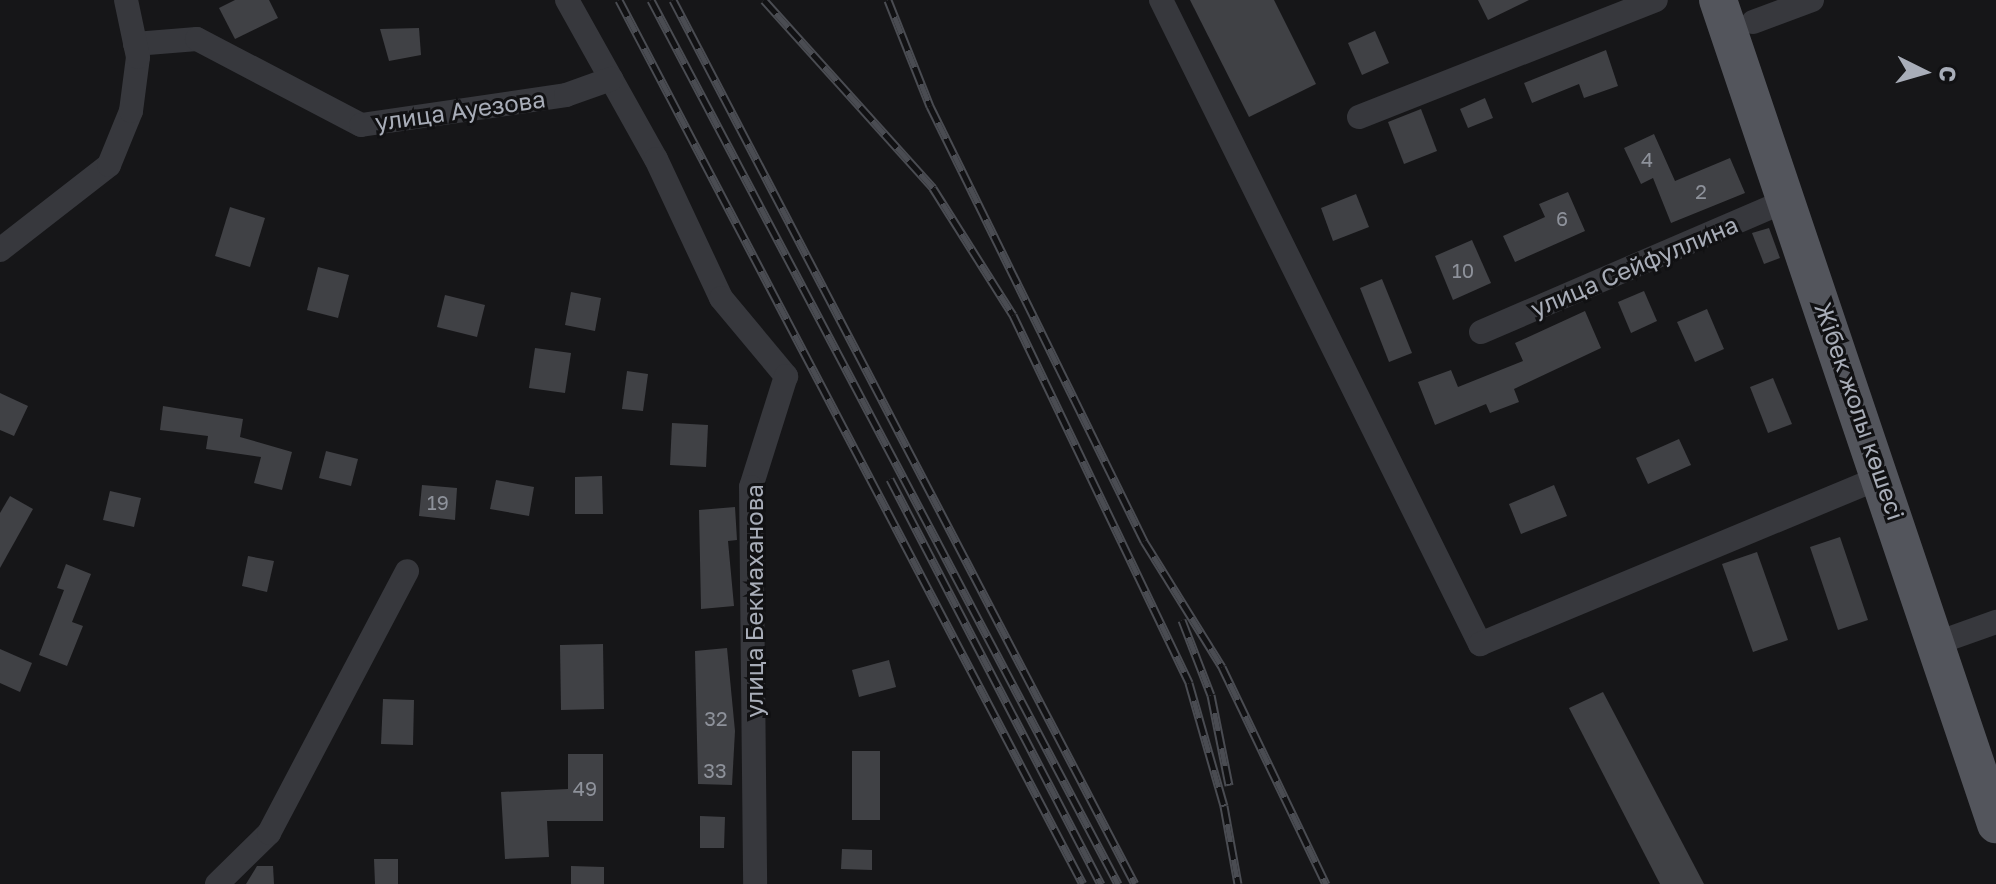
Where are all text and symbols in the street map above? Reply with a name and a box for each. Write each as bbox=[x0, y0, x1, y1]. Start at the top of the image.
north arrow bbox=[1884, 32, 1964, 112]
text: С bbox=[1934, 65, 1963, 83]
street label: улица Ауезова bbox=[373, 84, 547, 136]
house number: 4 bbox=[1641, 147, 1653, 171]
house number: 2 bbox=[1695, 179, 1707, 203]
house number: 6 bbox=[1556, 206, 1568, 230]
street label: улица Сейфуллина bbox=[1526, 209, 1742, 323]
house number: 10 bbox=[1452, 258, 1474, 282]
street label: Жібек жолы көшесі bbox=[1809, 298, 1911, 524]
street label: улица Бекмаханова bbox=[740, 484, 768, 718]
house number: 19 bbox=[427, 490, 449, 514]
house number: 32 bbox=[704, 706, 728, 730]
house number: 33 bbox=[703, 758, 727, 782]
house number: 49 bbox=[573, 776, 597, 800]

